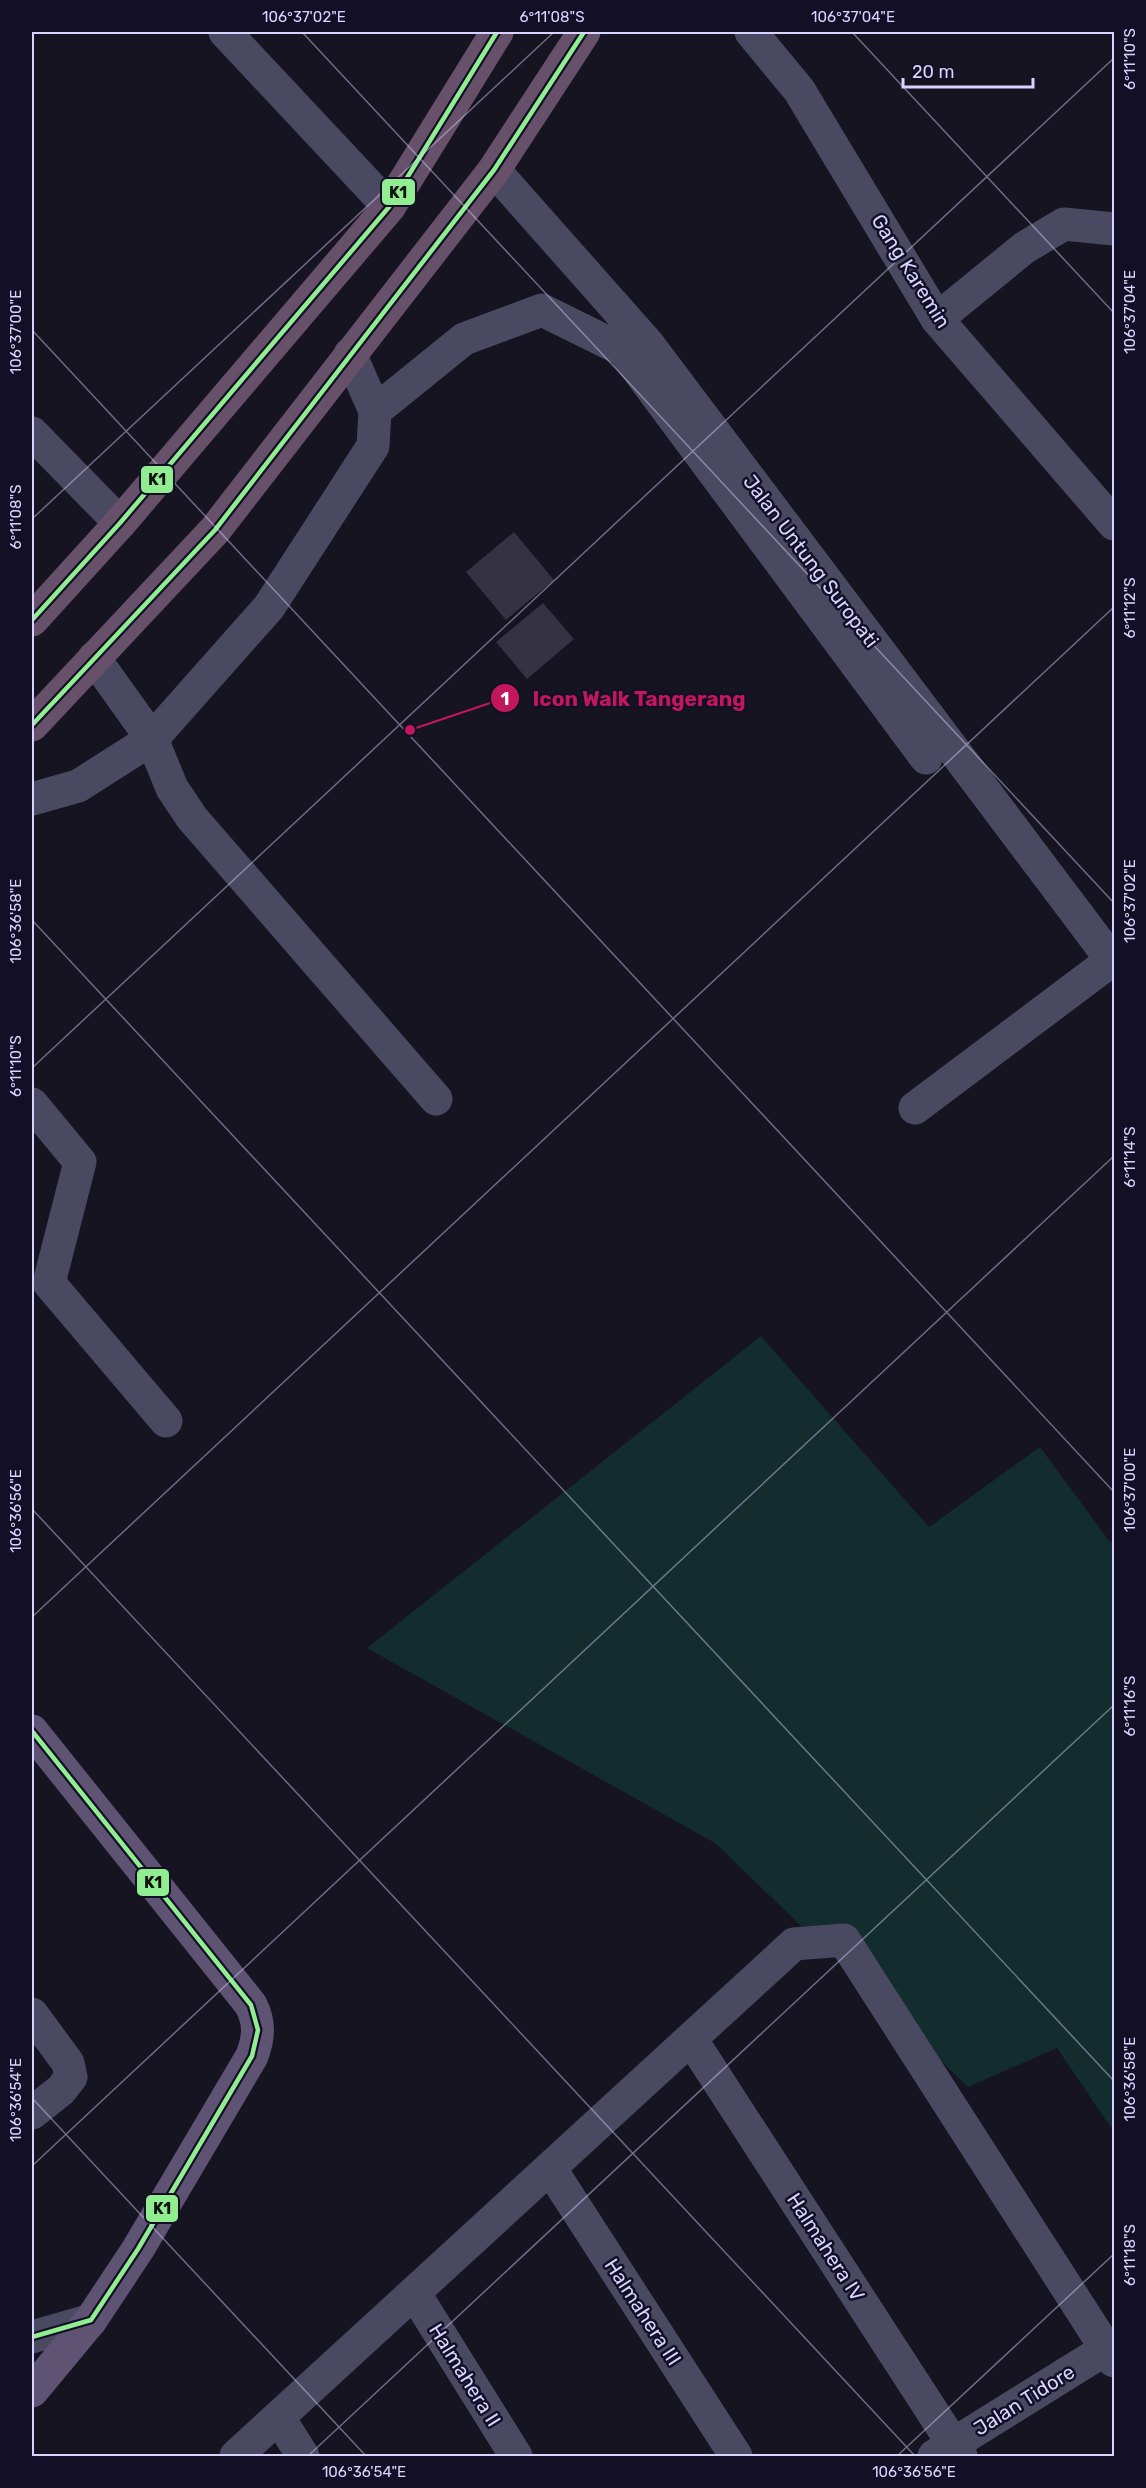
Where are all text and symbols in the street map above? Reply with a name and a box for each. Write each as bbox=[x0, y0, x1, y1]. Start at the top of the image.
text: 106°37'02"E bbox=[262, 8, 346, 26]
text: 6°11'08"S bbox=[520, 8, 584, 26]
text: 106°37'04"E bbox=[811, 8, 895, 26]
text: 6°11'10"S bbox=[1121, 28, 1139, 90]
scale bar bbox=[903, 51, 1034, 89]
text: 20 m bbox=[912, 61, 954, 83]
line badge: K1 bbox=[381, 178, 416, 206]
text: K1 bbox=[389, 183, 407, 202]
street label: Gang Karemin bbox=[866, 210, 956, 332]
text: 106°37'04"E bbox=[1121, 270, 1139, 354]
text: 106°37'00"E bbox=[7, 290, 25, 374]
line badge: K1 bbox=[140, 465, 174, 494]
text: K1 bbox=[148, 470, 166, 489]
street label: Jalan Untung Suropati bbox=[738, 470, 884, 652]
text: 6°11'08"S bbox=[7, 485, 25, 549]
text: 6°11'12"S bbox=[1121, 577, 1139, 639]
callout: Icon Walk Tangerang bbox=[490, 679, 758, 718]
text: Icon Walk Tangerang bbox=[532, 686, 746, 711]
text: 1 bbox=[501, 688, 509, 710]
text: 106°37'02"E bbox=[1121, 859, 1139, 943]
text: 106°36'58"E bbox=[7, 879, 25, 963]
text: 6°11'10"S bbox=[7, 1035, 25, 1097]
text: 6°11'14"S bbox=[1121, 1126, 1139, 1188]
text: 106°37'00"E bbox=[1121, 1448, 1139, 1532]
text: 106°36'56"E bbox=[7, 1469, 25, 1553]
text: 6°11'16"S bbox=[1121, 1676, 1139, 1736]
line badge: K1 bbox=[136, 1868, 170, 1897]
text: K1 bbox=[144, 1873, 162, 1892]
text: 106°36'58"E bbox=[1121, 2037, 1139, 2121]
text: 106°36'54"E bbox=[7, 2058, 25, 2142]
street label: Halmahera IV bbox=[782, 2188, 870, 2306]
line badge: K1 bbox=[145, 2194, 179, 2223]
text: K1 bbox=[153, 2199, 171, 2218]
text: 6°11'18"S bbox=[1121, 2224, 1139, 2286]
street label: Halmahera III bbox=[600, 2254, 686, 2370]
street label: Halmahera II bbox=[424, 2319, 506, 2431]
street label: Jalan Tidore bbox=[969, 2360, 1079, 2440]
text: 106°36'54"E bbox=[322, 2463, 406, 2481]
text: 106°36'56"E bbox=[872, 2463, 956, 2481]

